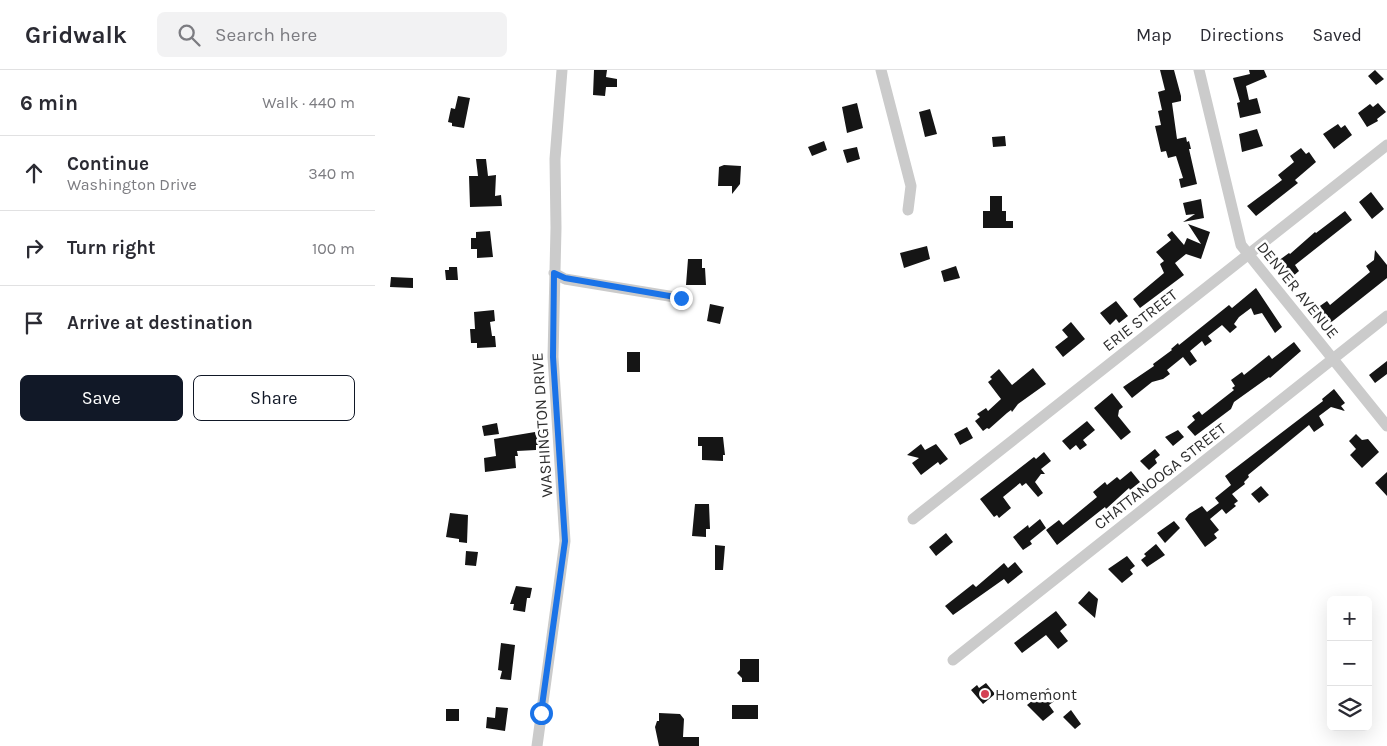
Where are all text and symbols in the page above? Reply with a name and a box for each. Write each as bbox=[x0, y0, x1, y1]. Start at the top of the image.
search box bbox=[157, 12, 507, 57]
text: Gridwalk bbox=[25, 21, 127, 49]
icon: search bbox=[175, 21, 203, 49]
text: Search here bbox=[215, 24, 317, 46]
text: Map bbox=[1136, 24, 1172, 46]
text: Directions bbox=[1200, 24, 1284, 46]
text: Saved bbox=[1312, 24, 1362, 46]
text: 6 min bbox=[20, 91, 78, 115]
text: Walk · 440 m bbox=[262, 93, 355, 112]
text: Continue bbox=[67, 153, 149, 175]
icon: ahead bbox=[20, 159, 48, 187]
text: 340 m bbox=[308, 164, 355, 183]
text: Washington Drive bbox=[67, 175, 197, 194]
icon: right bbox=[20, 234, 48, 262]
text: Turn right bbox=[67, 237, 156, 259]
street label: DENVER AVENUE bbox=[1253, 238, 1343, 342]
text: 100 m bbox=[312, 239, 355, 258]
street label: ERIE STREET bbox=[1099, 285, 1181, 355]
route end bbox=[670, 287, 693, 310]
icon: arrive bbox=[20, 309, 48, 337]
text: Arrive at destination bbox=[67, 312, 253, 334]
street label: WASHINGTON DRIVE bbox=[527, 352, 557, 498]
button: Save bbox=[20, 375, 183, 421]
button: Share bbox=[193, 375, 355, 421]
street label: CHATTANOOGA STREET bbox=[1090, 419, 1230, 533]
map controls bbox=[1327, 596, 1372, 731]
button: + bbox=[1327, 596, 1372, 641]
button: − bbox=[1327, 641, 1372, 686]
place label: Homemont bbox=[995, 685, 1077, 704]
button: layers bbox=[1327, 686, 1372, 731]
marker: Homemont bbox=[979, 688, 991, 700]
route start bbox=[530, 702, 553, 725]

